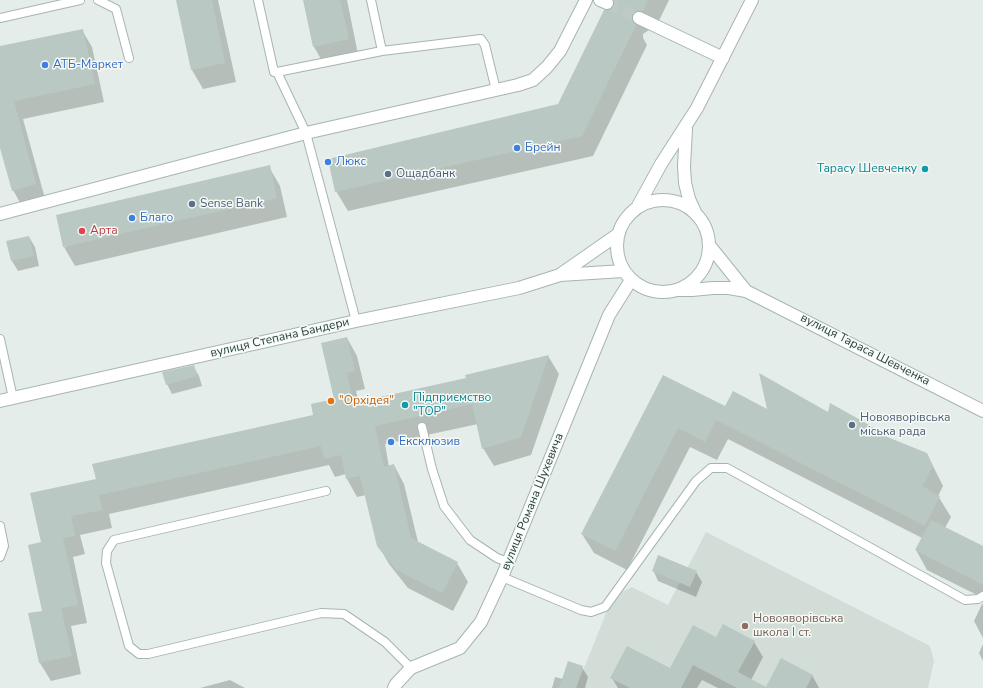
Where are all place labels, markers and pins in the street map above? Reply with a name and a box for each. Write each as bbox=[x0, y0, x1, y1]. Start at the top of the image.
place label: АТБ-Маркет bbox=[53, 58, 123, 72]
marker: АТБ-Маркет bbox=[40, 60, 50, 70]
place label: Брейн bbox=[525, 141, 561, 155]
marker: Брейн bbox=[512, 143, 522, 153]
place label: Люкс bbox=[336, 155, 366, 169]
marker: Люкс bbox=[323, 157, 333, 167]
place label: Тарасу Шевченку bbox=[817, 162, 917, 176]
marker: Тарасу Шевченку bbox=[920, 164, 930, 174]
place label: Ощадбанк bbox=[396, 167, 455, 181]
marker: Ощадбанк bbox=[383, 169, 393, 179]
place label: Sense Bank bbox=[200, 197, 263, 211]
marker: Sense Bank bbox=[187, 199, 197, 209]
place label: Благо bbox=[140, 211, 173, 225]
marker: Благо bbox=[127, 213, 137, 223]
place label: Арта bbox=[90, 224, 118, 238]
marker: Арта bbox=[77, 226, 87, 236]
place label: Підприємство "ТОР" bbox=[413, 391, 491, 419]
place label: "Орхідея" bbox=[339, 394, 394, 408]
marker: "Орхідея" bbox=[326, 396, 336, 406]
marker: Підприємство "ТОР" bbox=[400, 400, 410, 410]
place label: Новояворівська міська рада bbox=[860, 411, 951, 439]
marker: Новояворівська міська рада bbox=[847, 420, 857, 430]
place label: Ексклюзив bbox=[399, 435, 460, 449]
marker: Ексклюзив bbox=[386, 437, 396, 447]
place label: Новояворівська школа І ст. bbox=[753, 612, 844, 640]
marker: Новояворівська школа І ст. bbox=[740, 621, 750, 631]

